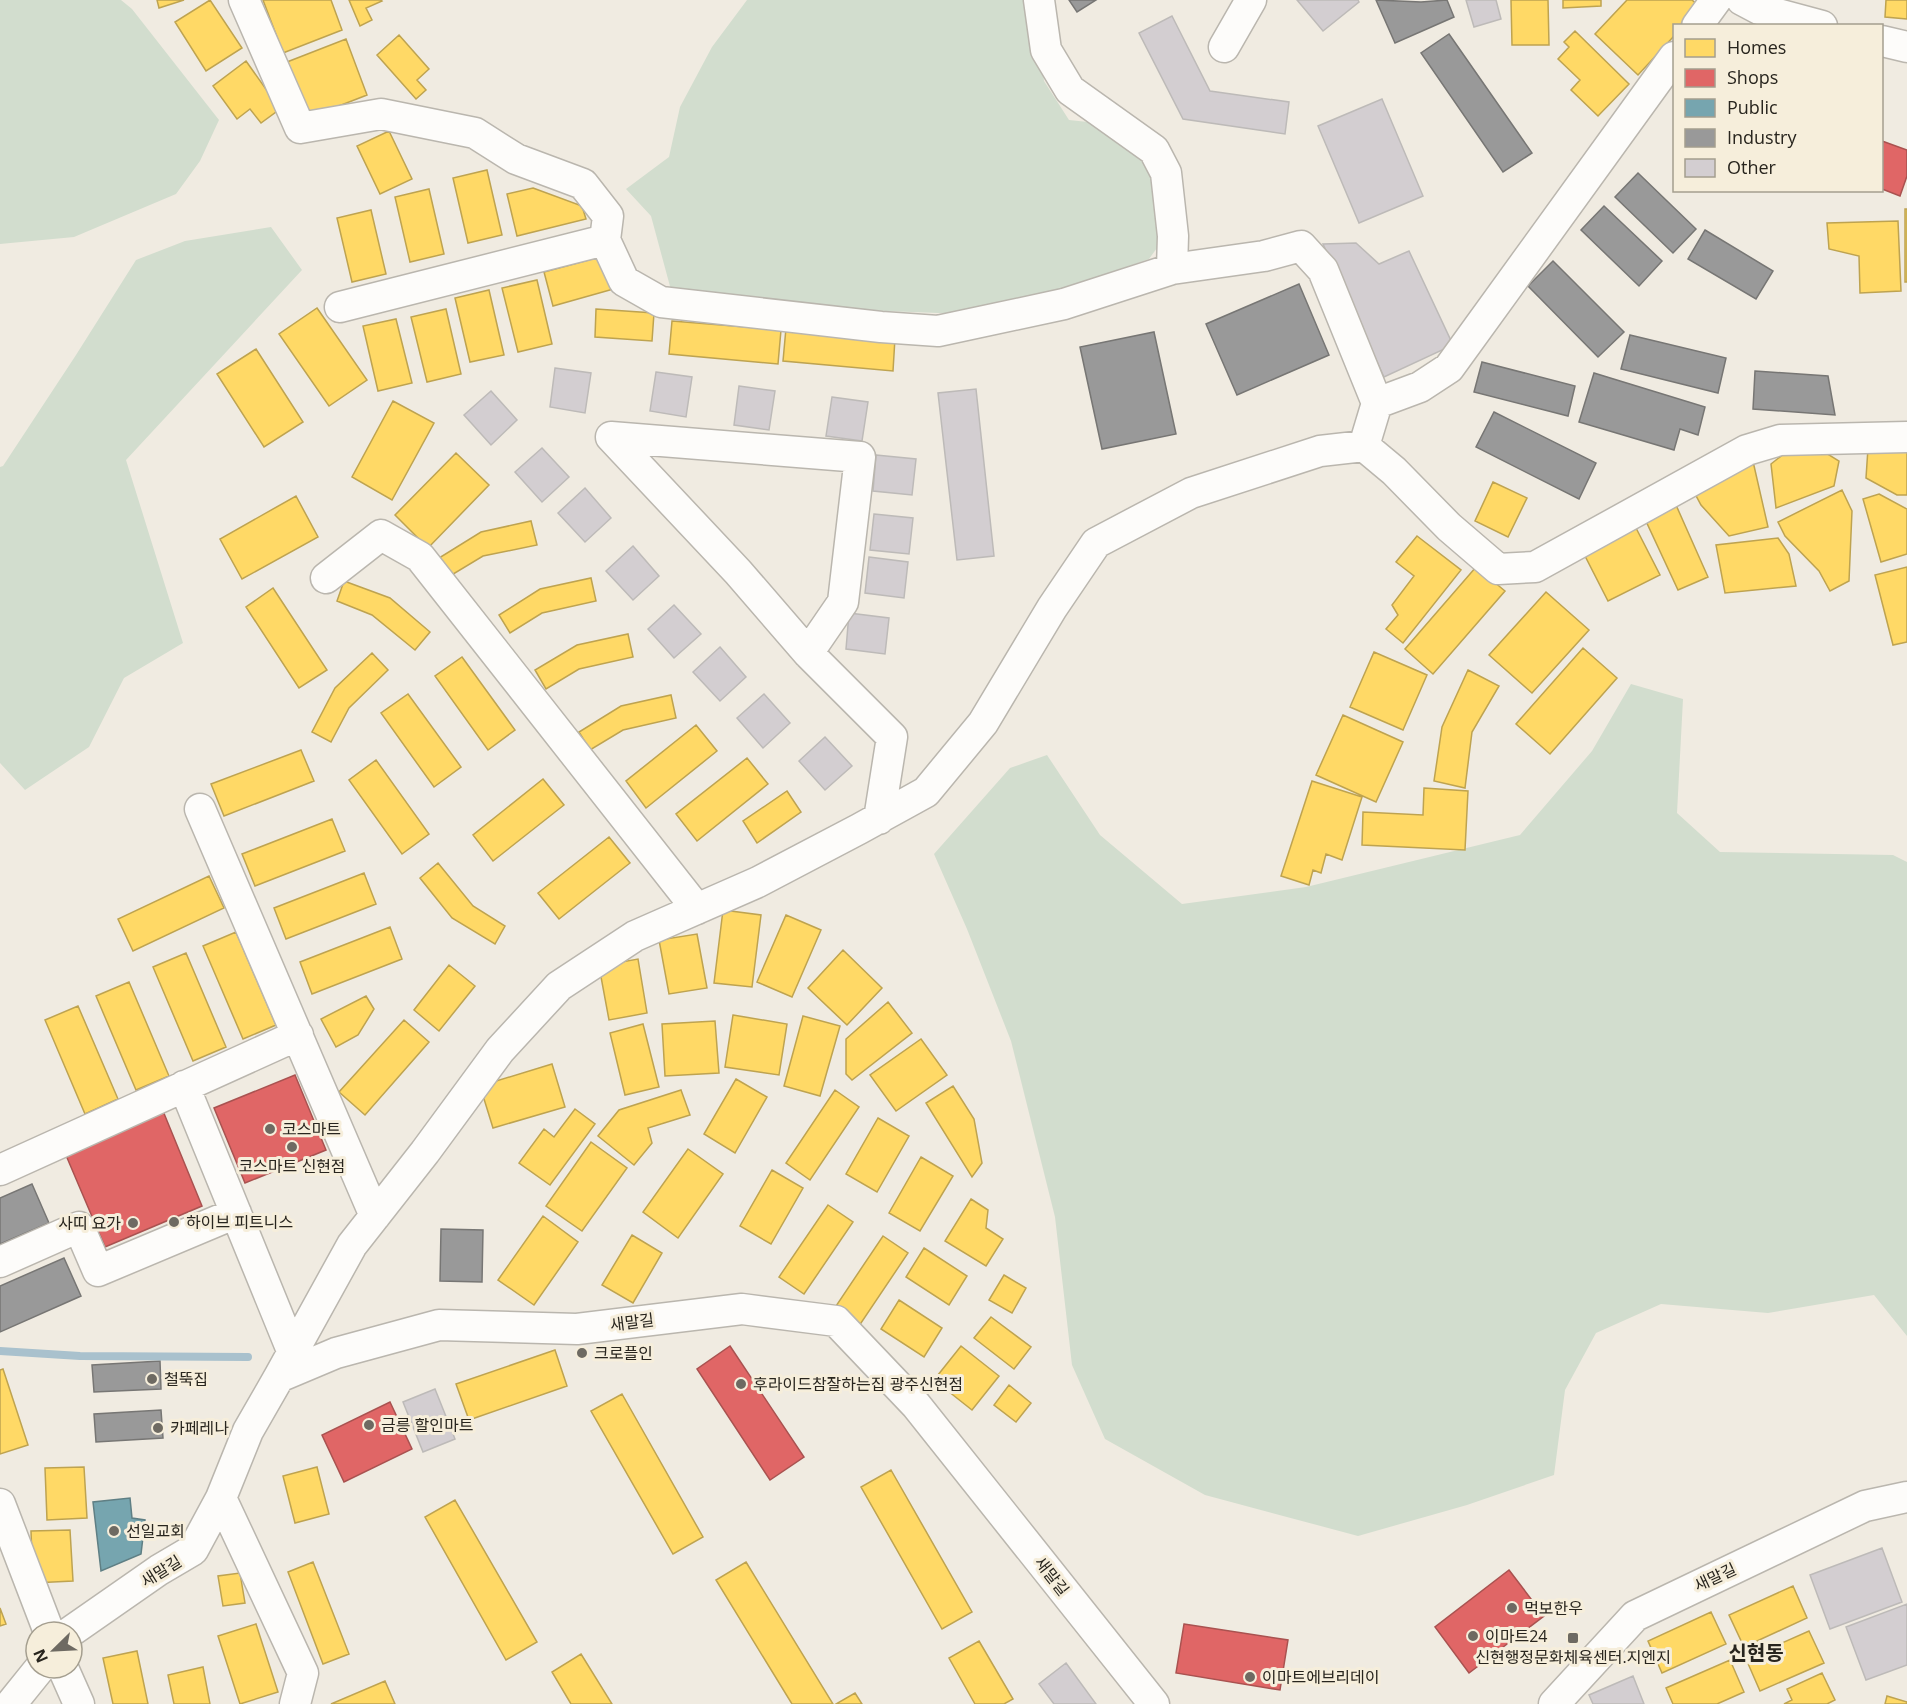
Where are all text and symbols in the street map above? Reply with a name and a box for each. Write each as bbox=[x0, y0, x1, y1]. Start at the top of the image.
legend bbox=[1673, 24, 1883, 192]
text: Homes bbox=[1727, 35, 1786, 59]
text: Shops bbox=[1727, 65, 1778, 89]
text: Public bbox=[1727, 95, 1778, 119]
text: Industry bbox=[1727, 125, 1797, 149]
text: Other bbox=[1727, 155, 1777, 179]
place label: 코스마트 bbox=[282, 1118, 341, 1140]
marker: 코스마트 bbox=[263, 1122, 277, 1136]
marker: 코스마트 신현점 bbox=[285, 1140, 299, 1154]
place label: 코스마트 신현점 bbox=[238, 1155, 346, 1177]
place label: 하이브 피트니스 bbox=[186, 1211, 293, 1233]
place label: 사띠 요가 bbox=[58, 1212, 121, 1234]
marker: 하이브 피트니스 bbox=[167, 1215, 181, 1229]
marker: 사띠 요가 bbox=[126, 1216, 140, 1230]
street label: 새말길 bbox=[609, 1308, 655, 1336]
place label: 크로플인 bbox=[594, 1342, 653, 1364]
marker: 크로플인 bbox=[575, 1346, 589, 1360]
place label: 철뚝집 bbox=[164, 1368, 208, 1390]
marker: 철뚝집 bbox=[145, 1372, 159, 1386]
place label: 후라이드참잘하는집 광주신현점 bbox=[753, 1373, 963, 1395]
marker: 후라이드참잘하는집 광주신현점 bbox=[734, 1377, 748, 1391]
place label: 금릉 할인마트 bbox=[381, 1414, 473, 1436]
place label: 카페레나 bbox=[170, 1417, 229, 1439]
marker: 금릉 할인마트 bbox=[362, 1418, 376, 1432]
marker: 카페레나 bbox=[151, 1421, 165, 1435]
place label: 선일교회 bbox=[126, 1520, 185, 1542]
marker: 선일교회 bbox=[107, 1524, 121, 1538]
street label: 새말길 bbox=[136, 1550, 186, 1592]
street label: 새말길 bbox=[1030, 1552, 1074, 1600]
street label: 새말길 bbox=[1690, 1558, 1740, 1596]
place label: 먹보한우 bbox=[1524, 1597, 1583, 1619]
marker: 먹보한우 bbox=[1505, 1601, 1519, 1615]
north arrow bbox=[24, 1620, 84, 1680]
place label: 이마트24 bbox=[1485, 1625, 1547, 1647]
marker: 이마트24 bbox=[1466, 1629, 1480, 1643]
marker: 신현행정문화체육센터.지엔지 bbox=[1566, 1631, 1580, 1645]
district label: 신현동 bbox=[1728, 1639, 1784, 1666]
text: N bbox=[28, 1646, 53, 1667]
place label: 신현행정문화체육센터.지엔지 bbox=[1475, 1646, 1671, 1668]
place label: 이마트에브리데이 bbox=[1262, 1666, 1380, 1688]
marker: 이마트에브리데이 bbox=[1243, 1670, 1257, 1684]

